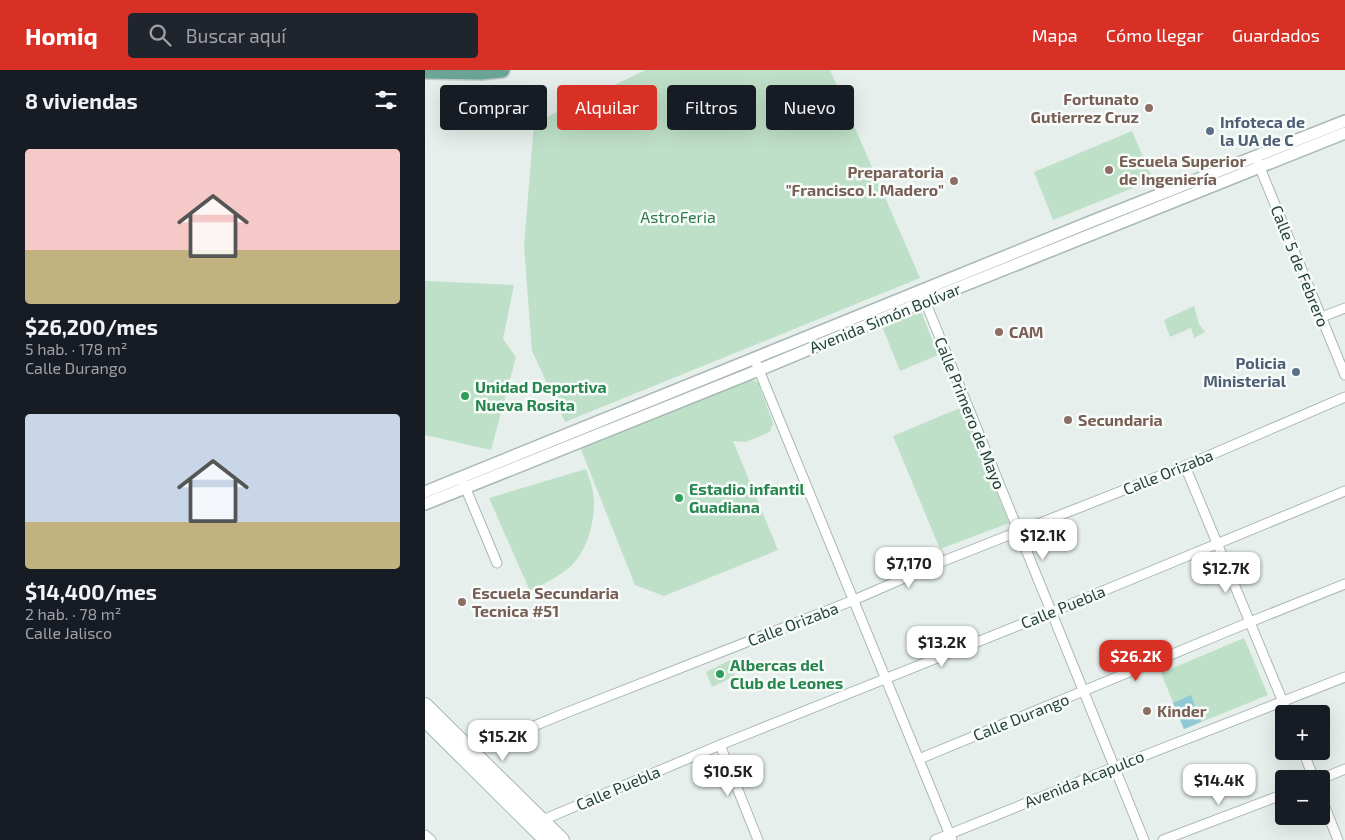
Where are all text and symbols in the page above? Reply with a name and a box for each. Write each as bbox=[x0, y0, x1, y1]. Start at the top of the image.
search box bbox=[128, 13, 478, 58]
text: Homiq bbox=[25, 21, 98, 50]
icon: search bbox=[146, 21, 174, 49]
text: Buscar aquí bbox=[186, 24, 286, 47]
text: Mapa bbox=[1032, 24, 1078, 46]
text: Cómo llegar bbox=[1106, 24, 1204, 46]
text: Guardados bbox=[1232, 24, 1320, 46]
chip: Comprar bbox=[440, 85, 547, 130]
chip: Alquilar bbox=[557, 85, 657, 130]
chip: Filtros bbox=[667, 85, 756, 130]
chip: Nuevo bbox=[766, 85, 854, 130]
icon: filters bbox=[372, 86, 400, 114]
text: 8 viviendas bbox=[25, 88, 138, 113]
place label: Fortunato Gutierrez Cruz bbox=[1031, 89, 1139, 126]
marker: Fortunato Gutierrez Cruz bbox=[1143, 102, 1155, 114]
place label: Infoteca de la UA de C bbox=[1220, 112, 1305, 149]
marker: Infoteca de la UA de C bbox=[1204, 125, 1216, 137]
place label: Escuela Superior de Ingeniería bbox=[1119, 151, 1246, 188]
place label: Preparatoria "Francisco I. Madero" bbox=[786, 162, 944, 199]
marker: Escuela Superior de Ingeniería bbox=[1103, 164, 1115, 176]
marker: Preparatoria "Francisco I. Madero" bbox=[948, 175, 960, 187]
icon: home bbox=[168, 181, 258, 271]
street label: Calle 5 de Febrero bbox=[1267, 202, 1333, 329]
park label: AstroFeria bbox=[640, 207, 716, 226]
street label: Avenida Simón Bolívar bbox=[806, 278, 964, 357]
text: $26,200/mes bbox=[25, 314, 158, 339]
place label: CAM bbox=[1009, 322, 1044, 341]
marker: CAM bbox=[993, 326, 1005, 338]
street label: Calle Primero de Mayo bbox=[931, 334, 1010, 492]
text: 5 hab. · 178 m² bbox=[25, 339, 127, 358]
place label: Policia Ministerial bbox=[1203, 353, 1287, 390]
text: Calle Durango bbox=[25, 358, 127, 377]
marker: Policia Ministerial bbox=[1290, 366, 1302, 378]
place label: Unidad Deportiva Nueva Rosita bbox=[475, 377, 607, 414]
marker: Unidad Deportiva Nueva Rosita bbox=[459, 390, 471, 402]
place label: Secundaria bbox=[1078, 410, 1163, 429]
marker: Secundaria bbox=[1062, 414, 1074, 426]
street label: Calle Orizaba bbox=[1120, 445, 1216, 498]
icon: home bbox=[168, 446, 258, 536]
place label: Estadio infantil Guadiana bbox=[689, 479, 805, 516]
marker: Estadio infantil Guadiana bbox=[673, 492, 685, 504]
pin: $12.1K bbox=[1002, 518, 1084, 561]
text: $12.1K bbox=[1020, 525, 1066, 544]
pin: $7,170 bbox=[868, 546, 950, 589]
pin: $12.7K bbox=[1185, 552, 1267, 594]
text: $7,170 bbox=[886, 553, 932, 572]
text: $12.7K bbox=[1202, 558, 1250, 577]
text: $14,400/mes bbox=[25, 579, 157, 604]
street label: Calle Puebla bbox=[1018, 581, 1108, 632]
place label: Escuela Secundaria Tecnica #51 bbox=[472, 583, 619, 620]
marker: Escuela Secundaria Tecnica #51 bbox=[456, 596, 468, 608]
street label: Calle Orizaba bbox=[745, 598, 841, 650]
text: 2 hab. · 78 m² bbox=[25, 604, 121, 623]
text: Calle Jalisco bbox=[25, 623, 112, 642]
pin: $13.2K bbox=[901, 626, 983, 668]
text: $13.2K bbox=[918, 632, 966, 651]
pin: $26.2K bbox=[1095, 640, 1177, 682]
text: $26.2K bbox=[1110, 646, 1162, 665]
place label: Albercas del Club de Leones bbox=[730, 655, 843, 692]
marker: Albercas del Club de Leones bbox=[714, 668, 726, 680]
street label: Calle Durango bbox=[970, 689, 1072, 744]
place label: Kinder bbox=[1157, 701, 1207, 720]
marker: Kinder bbox=[1141, 705, 1153, 717]
map controls bbox=[1275, 705, 1330, 825]
button: + bbox=[1275, 705, 1330, 760]
pin: $15.2K bbox=[462, 720, 544, 762]
text: $15.2K bbox=[479, 726, 527, 745]
street label: Avenida Acapulco bbox=[1021, 746, 1146, 811]
pin: $10.5K bbox=[687, 754, 769, 797]
street label: Calle Puebla bbox=[573, 761, 663, 814]
text: $10.5K bbox=[703, 761, 753, 780]
pin: $14.4K bbox=[1178, 764, 1260, 806]
text: $14.4K bbox=[1194, 770, 1244, 789]
button: − bbox=[1275, 770, 1330, 825]

